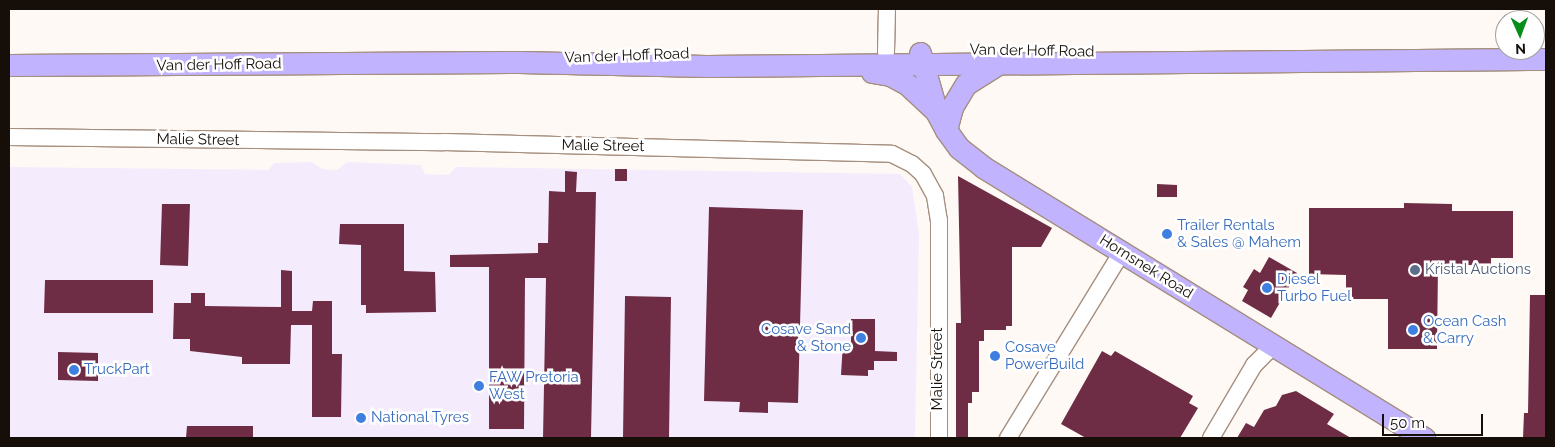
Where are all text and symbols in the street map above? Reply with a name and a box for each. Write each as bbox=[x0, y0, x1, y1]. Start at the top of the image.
north arrow bbox=[1495, 10, 1545, 60]
street label: Van der Hoff Road bbox=[969, 41, 1095, 61]
text: N bbox=[1515, 41, 1526, 57]
street label: Van der Hoff Road bbox=[564, 45, 690, 67]
street label: Van der Hoff Road bbox=[156, 55, 282, 75]
street label: Malie Street bbox=[156, 130, 240, 150]
street label: Malie Street bbox=[561, 136, 645, 156]
place label: Trailer Rentals & Sales @ Mahem bbox=[1177, 216, 1301, 251]
marker: Trailer Rentals & Sales @ Mahem bbox=[1161, 228, 1173, 240]
street label: Hornsnek Road bbox=[1096, 231, 1196, 303]
place label: Kristal Auctions bbox=[1425, 261, 1532, 279]
marker: Kristal Auctions bbox=[1409, 264, 1421, 276]
place label: Diesel Turbo Fuel bbox=[1277, 270, 1351, 305]
marker: Diesel Turbo Fuel bbox=[1261, 282, 1273, 294]
place label: Ocean Cash & Carry bbox=[1423, 312, 1506, 347]
place label: Cosave Sand & Stone bbox=[761, 320, 851, 355]
marker: Ocean Cash & Carry bbox=[1407, 324, 1419, 336]
street label: Malie Street bbox=[929, 328, 947, 410]
marker: Cosave Sand & Stone bbox=[855, 332, 867, 344]
place label: Cosave PowerBuild bbox=[1005, 338, 1084, 373]
marker: Cosave PowerBuild bbox=[989, 350, 1001, 362]
place label: TruckPart bbox=[84, 361, 150, 379]
marker: TruckPart bbox=[68, 364, 80, 376]
place label: FAW Pretoria West bbox=[489, 368, 579, 403]
marker: FAW Pretoria West bbox=[473, 380, 485, 392]
scale bar bbox=[1385, 404, 1486, 436]
place label: National Tyres bbox=[371, 409, 470, 427]
marker: National Tyres bbox=[355, 412, 367, 424]
text: 50 m bbox=[1390, 414, 1425, 432]

